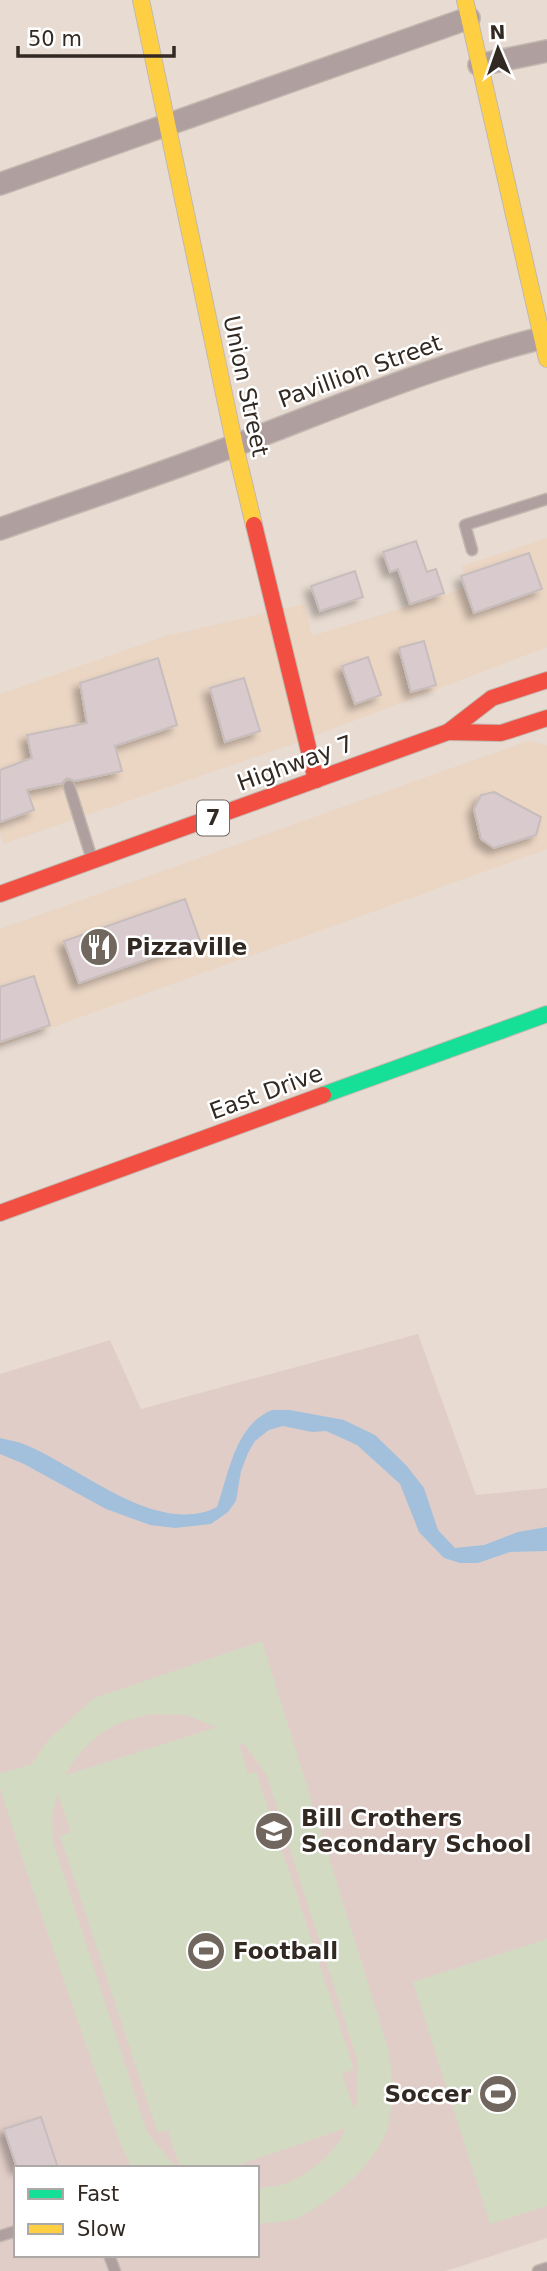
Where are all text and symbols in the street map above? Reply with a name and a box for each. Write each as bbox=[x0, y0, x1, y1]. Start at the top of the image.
scale bar bbox=[18, 14, 173, 58]
north arrow bbox=[463, 14, 533, 84]
text: N bbox=[489, 21, 506, 43]
text: 50 m bbox=[28, 27, 82, 51]
street label: Union Street bbox=[218, 313, 274, 459]
street label: Pavillion Street bbox=[275, 329, 445, 413]
street label: Highway 7 bbox=[234, 730, 356, 796]
road number: 7 bbox=[197, 800, 229, 836]
restaurant icon: Pizzaville bbox=[78, 926, 120, 968]
place label: Pizzaville bbox=[126, 934, 247, 960]
street label: East Drive bbox=[206, 1060, 326, 1124]
place label: Bill Crothers Secondary School bbox=[301, 1805, 531, 1857]
school or university icon: Bill Crothers Secondary School bbox=[253, 1810, 295, 1852]
sports icon: Football bbox=[185, 1930, 227, 1972]
place label: Football bbox=[233, 1938, 338, 1964]
sports icon: Soccer bbox=[477, 2073, 519, 2115]
place label: Soccer bbox=[384, 2081, 472, 2107]
legend bbox=[14, 2166, 259, 2257]
text: Fast bbox=[77, 2182, 119, 2206]
text: Slow bbox=[77, 2217, 126, 2241]

